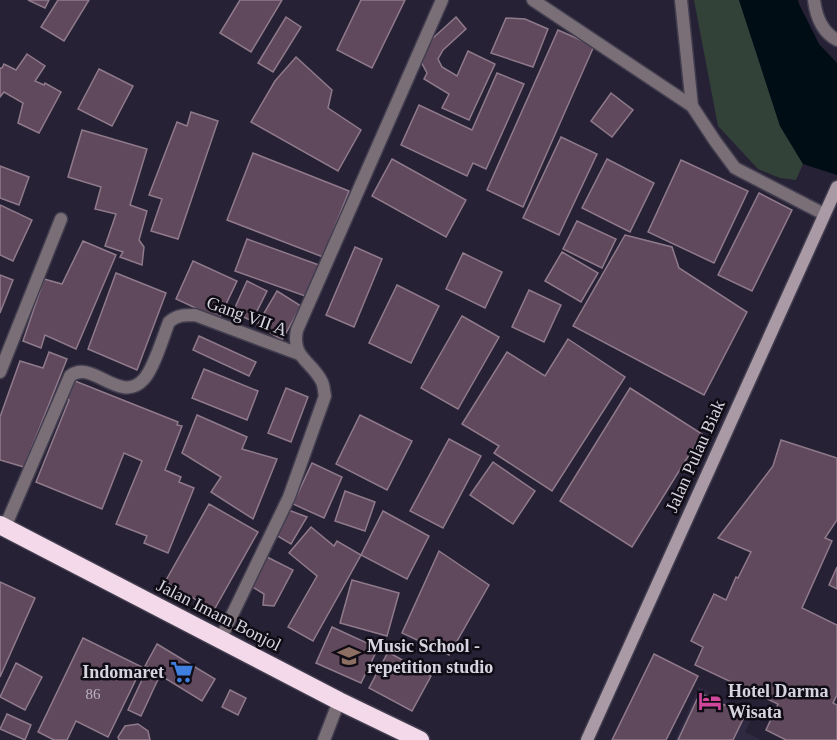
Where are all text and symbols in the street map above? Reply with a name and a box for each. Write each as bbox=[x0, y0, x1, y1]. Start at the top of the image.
street label: Gang VII A bbox=[204, 292, 290, 340]
street label: Jalan Pulau Biak bbox=[661, 397, 729, 515]
street label: Jalan Imam Bonjol bbox=[153, 575, 285, 655]
place label: Music School - repetition studio bbox=[367, 636, 493, 677]
school or university icon: Music School - repetition studio bbox=[336, 643, 362, 669]
supermarket icon: Indomaret bbox=[169, 659, 195, 685]
place label: Indomaret bbox=[82, 662, 164, 682]
place label: Hotel Darma Wisata bbox=[728, 681, 828, 722]
house number: 86 bbox=[86, 686, 101, 702]
hotel icon: Hotel Darma Wisata bbox=[697, 688, 723, 714]

